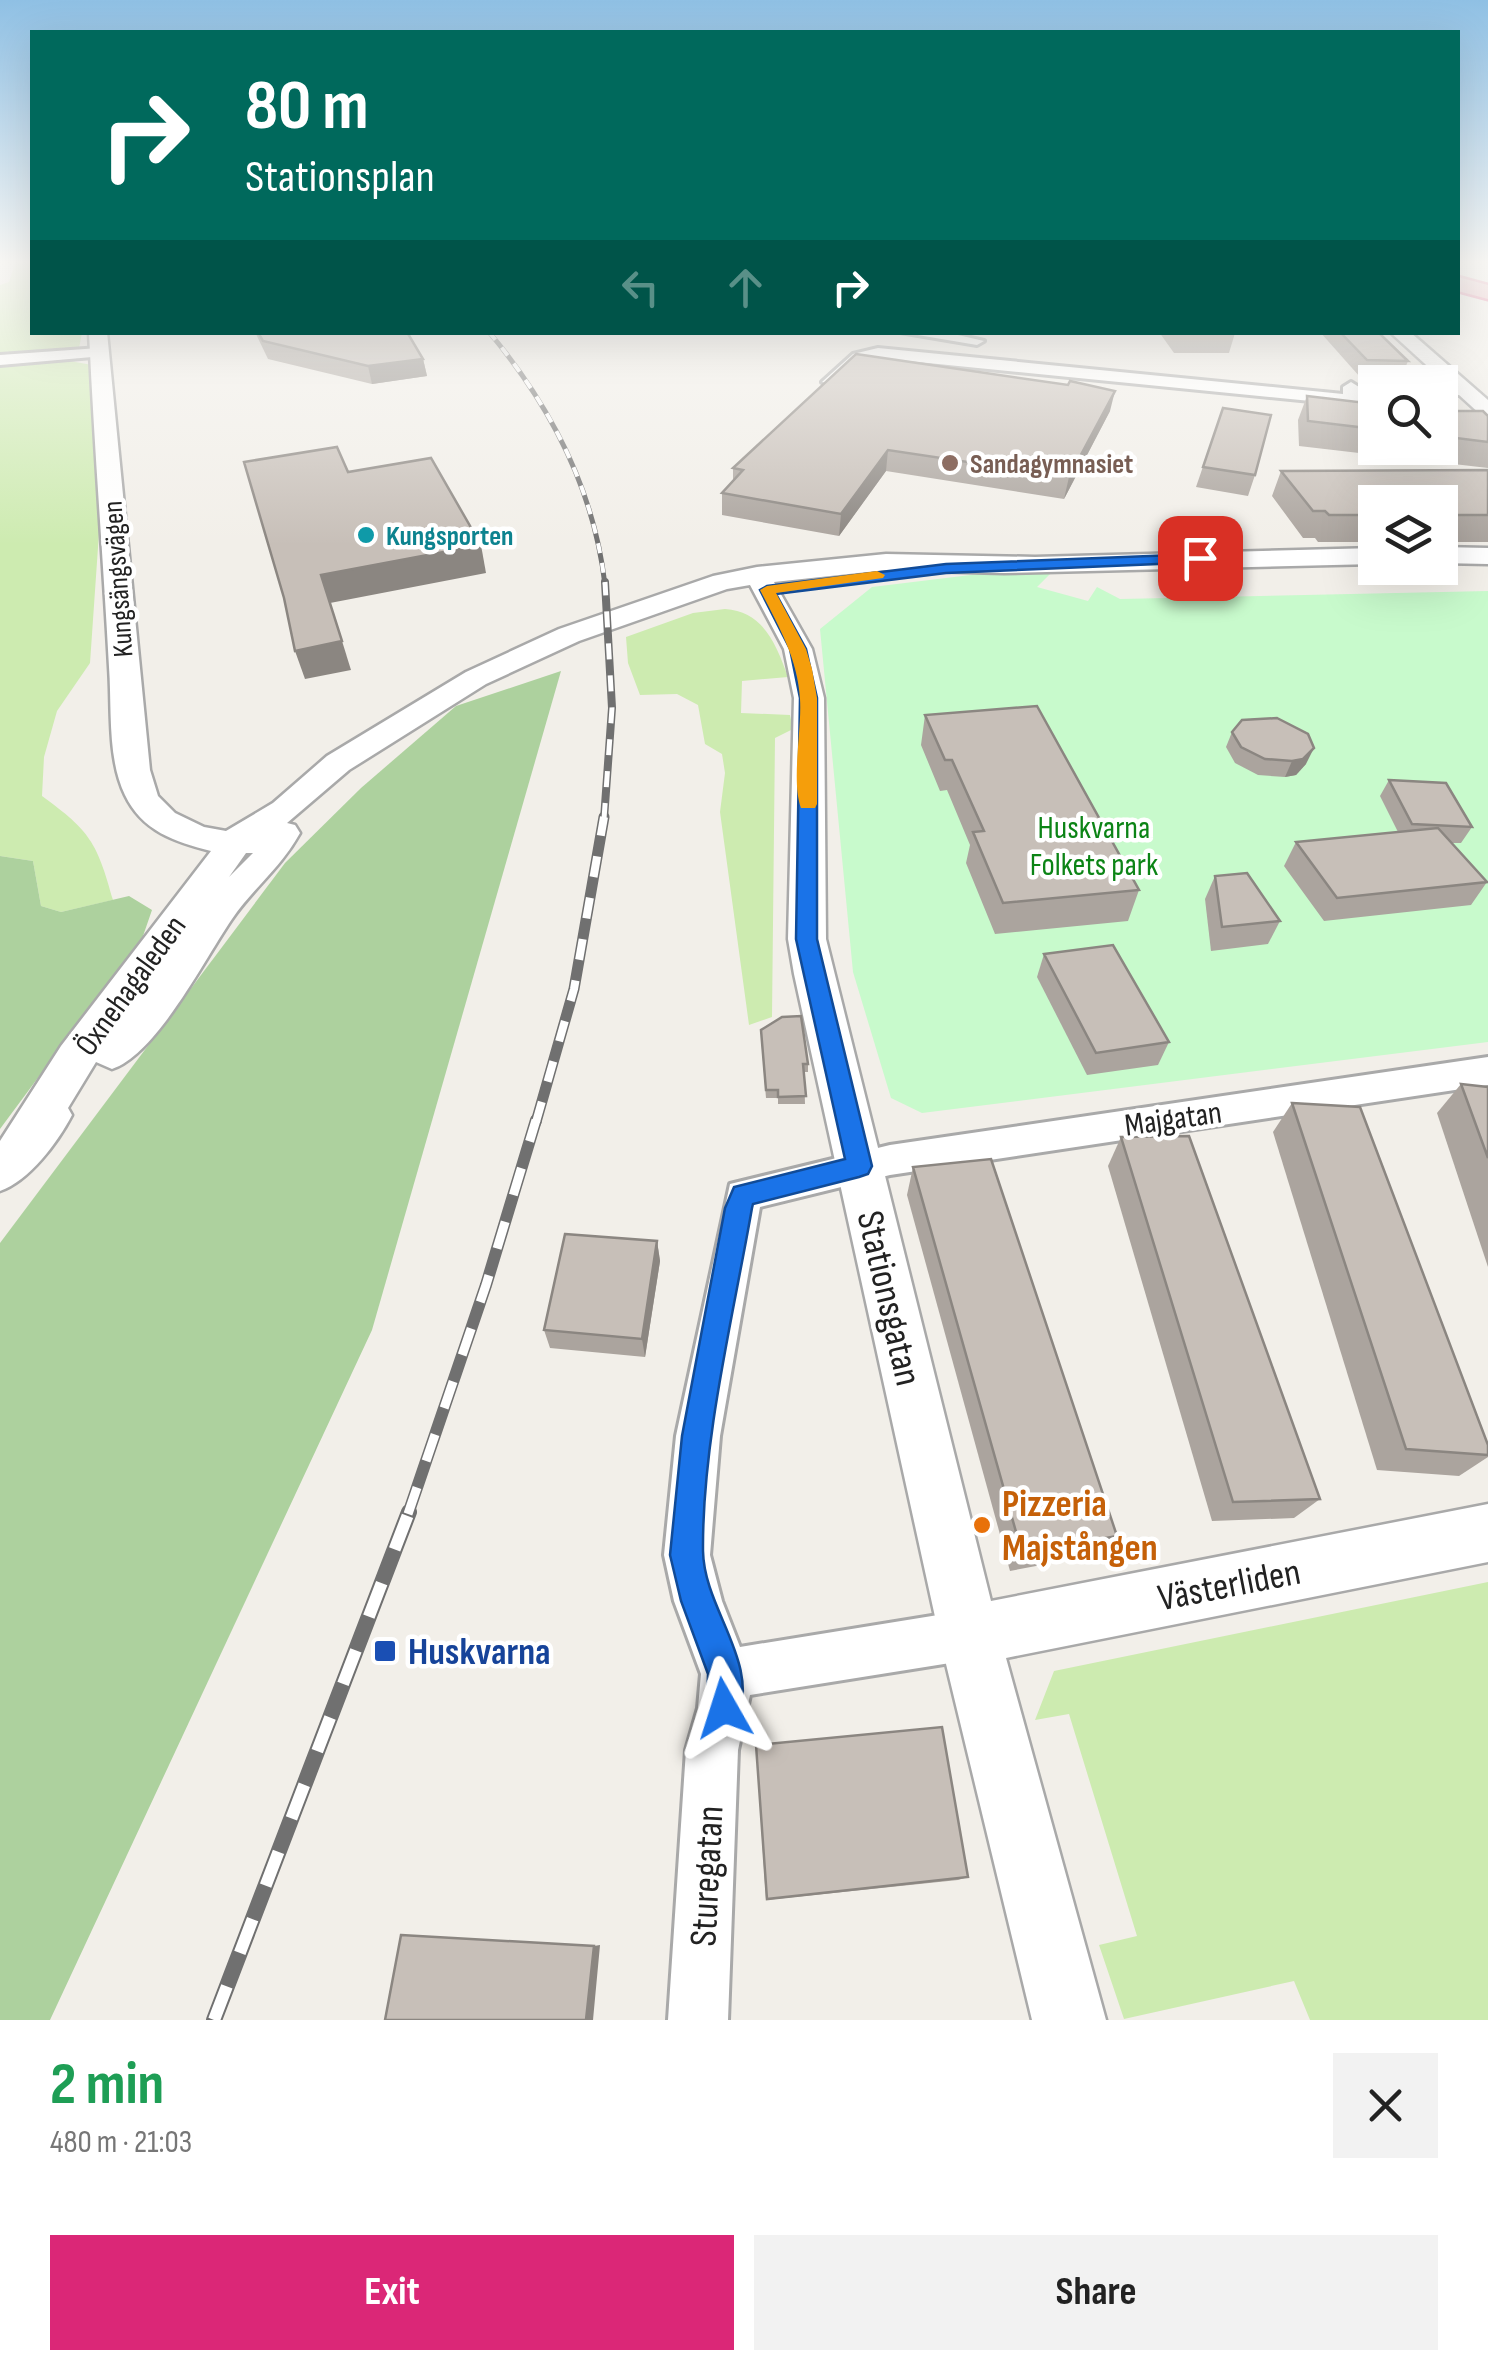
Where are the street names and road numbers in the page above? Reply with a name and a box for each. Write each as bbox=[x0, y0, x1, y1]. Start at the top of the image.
street label: Kungsängsvägen bbox=[97, 500, 140, 658]
street label: Öxnehagaleden bbox=[67, 908, 195, 1064]
street label: Majgatan bbox=[1122, 1093, 1224, 1146]
street label: Stationsgatan bbox=[847, 1207, 930, 1390]
street label: Västerliden bbox=[1154, 1550, 1304, 1621]
street label: Sturegatan bbox=[681, 1805, 734, 1948]

